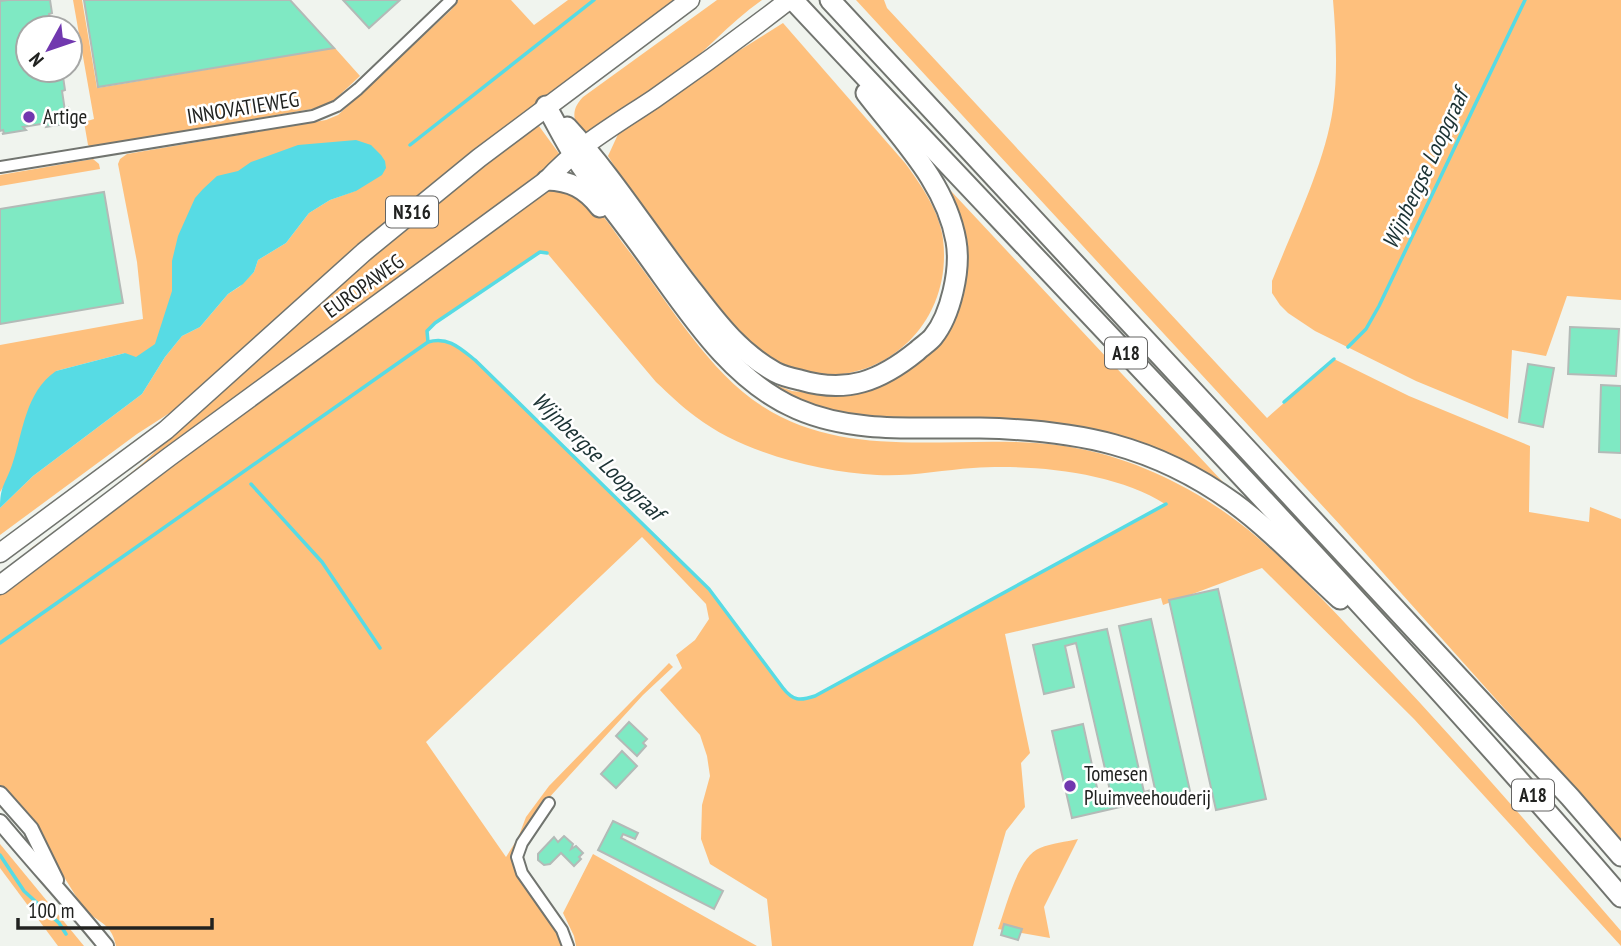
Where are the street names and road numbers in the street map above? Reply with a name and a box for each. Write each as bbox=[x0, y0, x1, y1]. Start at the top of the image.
street label: INNOVATIEWEG bbox=[185, 85, 301, 130]
road number: N316 bbox=[386, 196, 438, 228]
street label: EUROPAWEG bbox=[318, 248, 409, 324]
road number: A18 bbox=[1105, 338, 1147, 368]
road number: A18 bbox=[1512, 780, 1554, 810]

